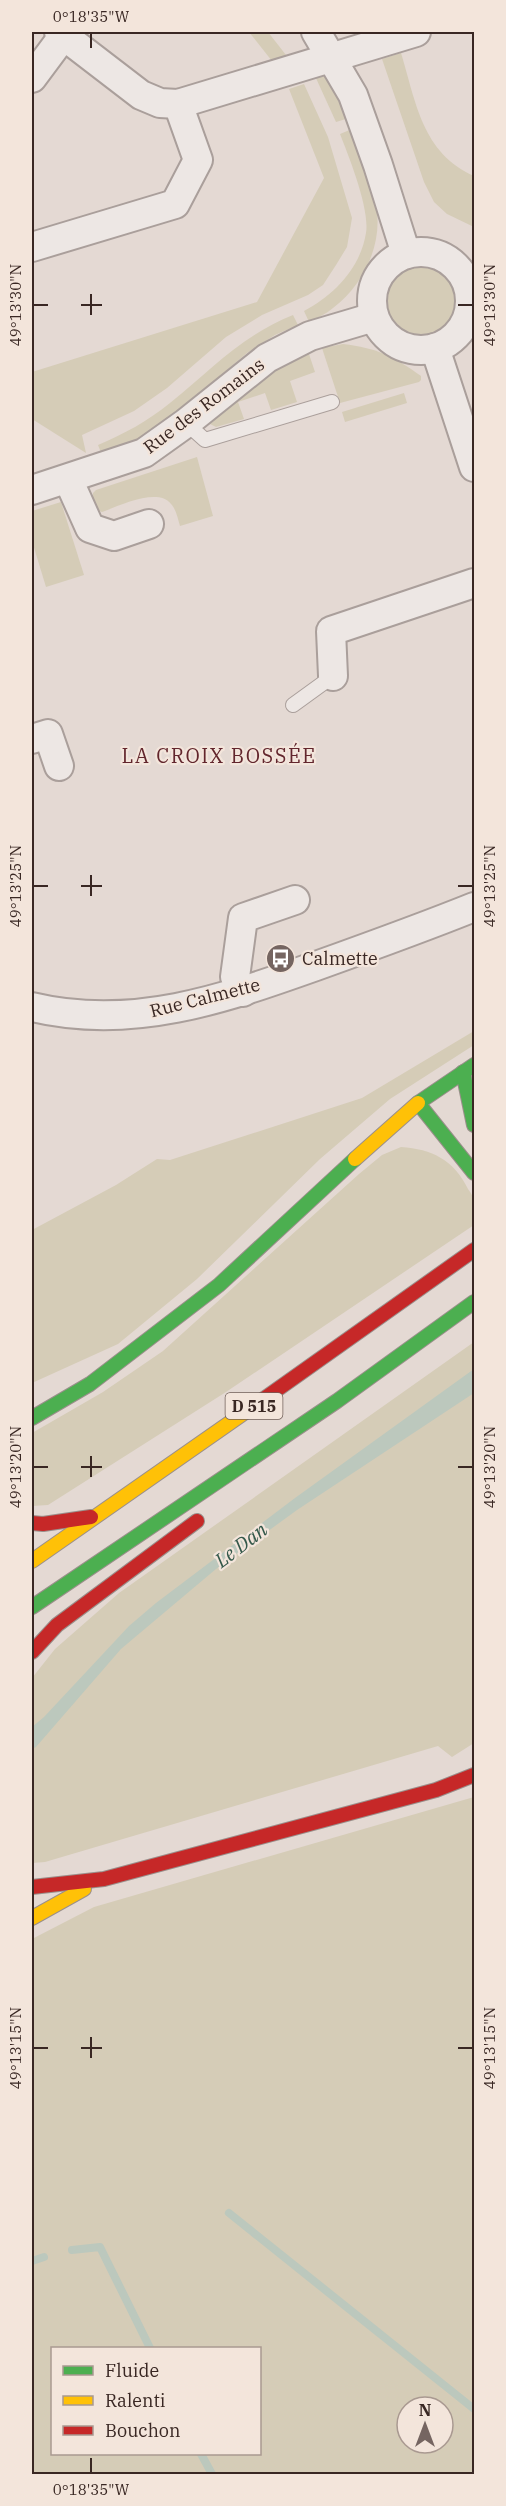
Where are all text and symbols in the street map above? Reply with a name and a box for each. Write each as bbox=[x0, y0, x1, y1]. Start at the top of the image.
text: 0°18'35"W bbox=[53, 7, 130, 26]
text: 49°13'30"N bbox=[6, 264, 25, 346]
text: 49°13'30"N bbox=[480, 264, 499, 346]
street label: Rue des Romains bbox=[139, 353, 269, 459]
district label: LA CROIX BOSSÉE bbox=[121, 742, 317, 769]
text: 49°13'25"N bbox=[6, 845, 25, 927]
text: 49°13'25"N bbox=[480, 845, 499, 927]
bus stop icon: Calmette bbox=[265, 943, 297, 975]
place label: Calmette bbox=[302, 947, 378, 970]
street label: Rue Calmette bbox=[147, 973, 262, 1022]
road number: D 515 bbox=[226, 1393, 282, 1419]
text: 49°13'20"N bbox=[6, 1426, 25, 1508]
text: 49°13'20"N bbox=[480, 1426, 499, 1508]
water label: Le Dan bbox=[208, 1516, 273, 1574]
text: 49°13'15"N bbox=[6, 2007, 25, 2089]
text: 49°13'15"N bbox=[480, 2007, 499, 2089]
legend bbox=[51, 2347, 261, 2455]
text: Fluide bbox=[105, 2359, 159, 2382]
text: Ralenti bbox=[105, 2389, 166, 2412]
north arrow bbox=[395, 2395, 455, 2455]
text: N bbox=[419, 2400, 431, 2420]
text: Bouchon bbox=[105, 2419, 181, 2442]
text: 0°18'35"W bbox=[53, 2480, 130, 2499]

